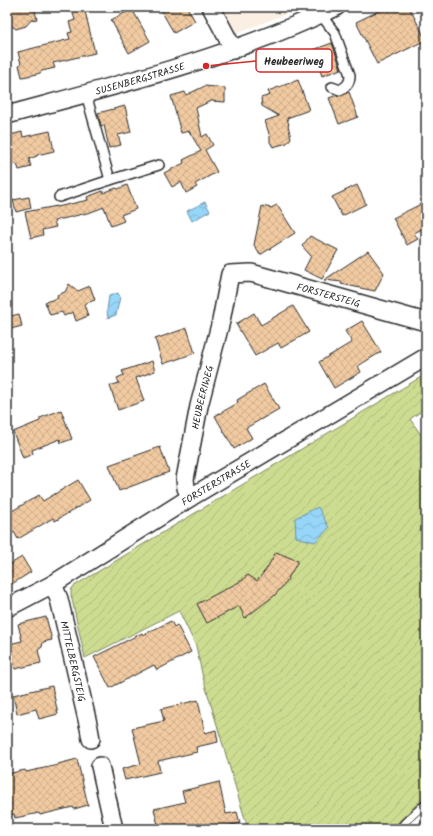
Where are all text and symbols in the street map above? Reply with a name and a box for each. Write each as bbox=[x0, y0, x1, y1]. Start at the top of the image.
callout: Heubeeriweg bbox=[256, 49, 332, 72]
text: Heubeeriweg bbox=[264, 53, 324, 71]
street label: SUSENBERGSTRASSE bbox=[94, 58, 188, 100]
street label: FORSTERSTEIG bbox=[295, 279, 362, 312]
street label: HEUBEERIWEG bbox=[188, 364, 218, 431]
street label: FORSTERSTRASSE bbox=[179, 455, 255, 510]
street label: MITTELBERGSTEIG bbox=[55, 619, 90, 704]

